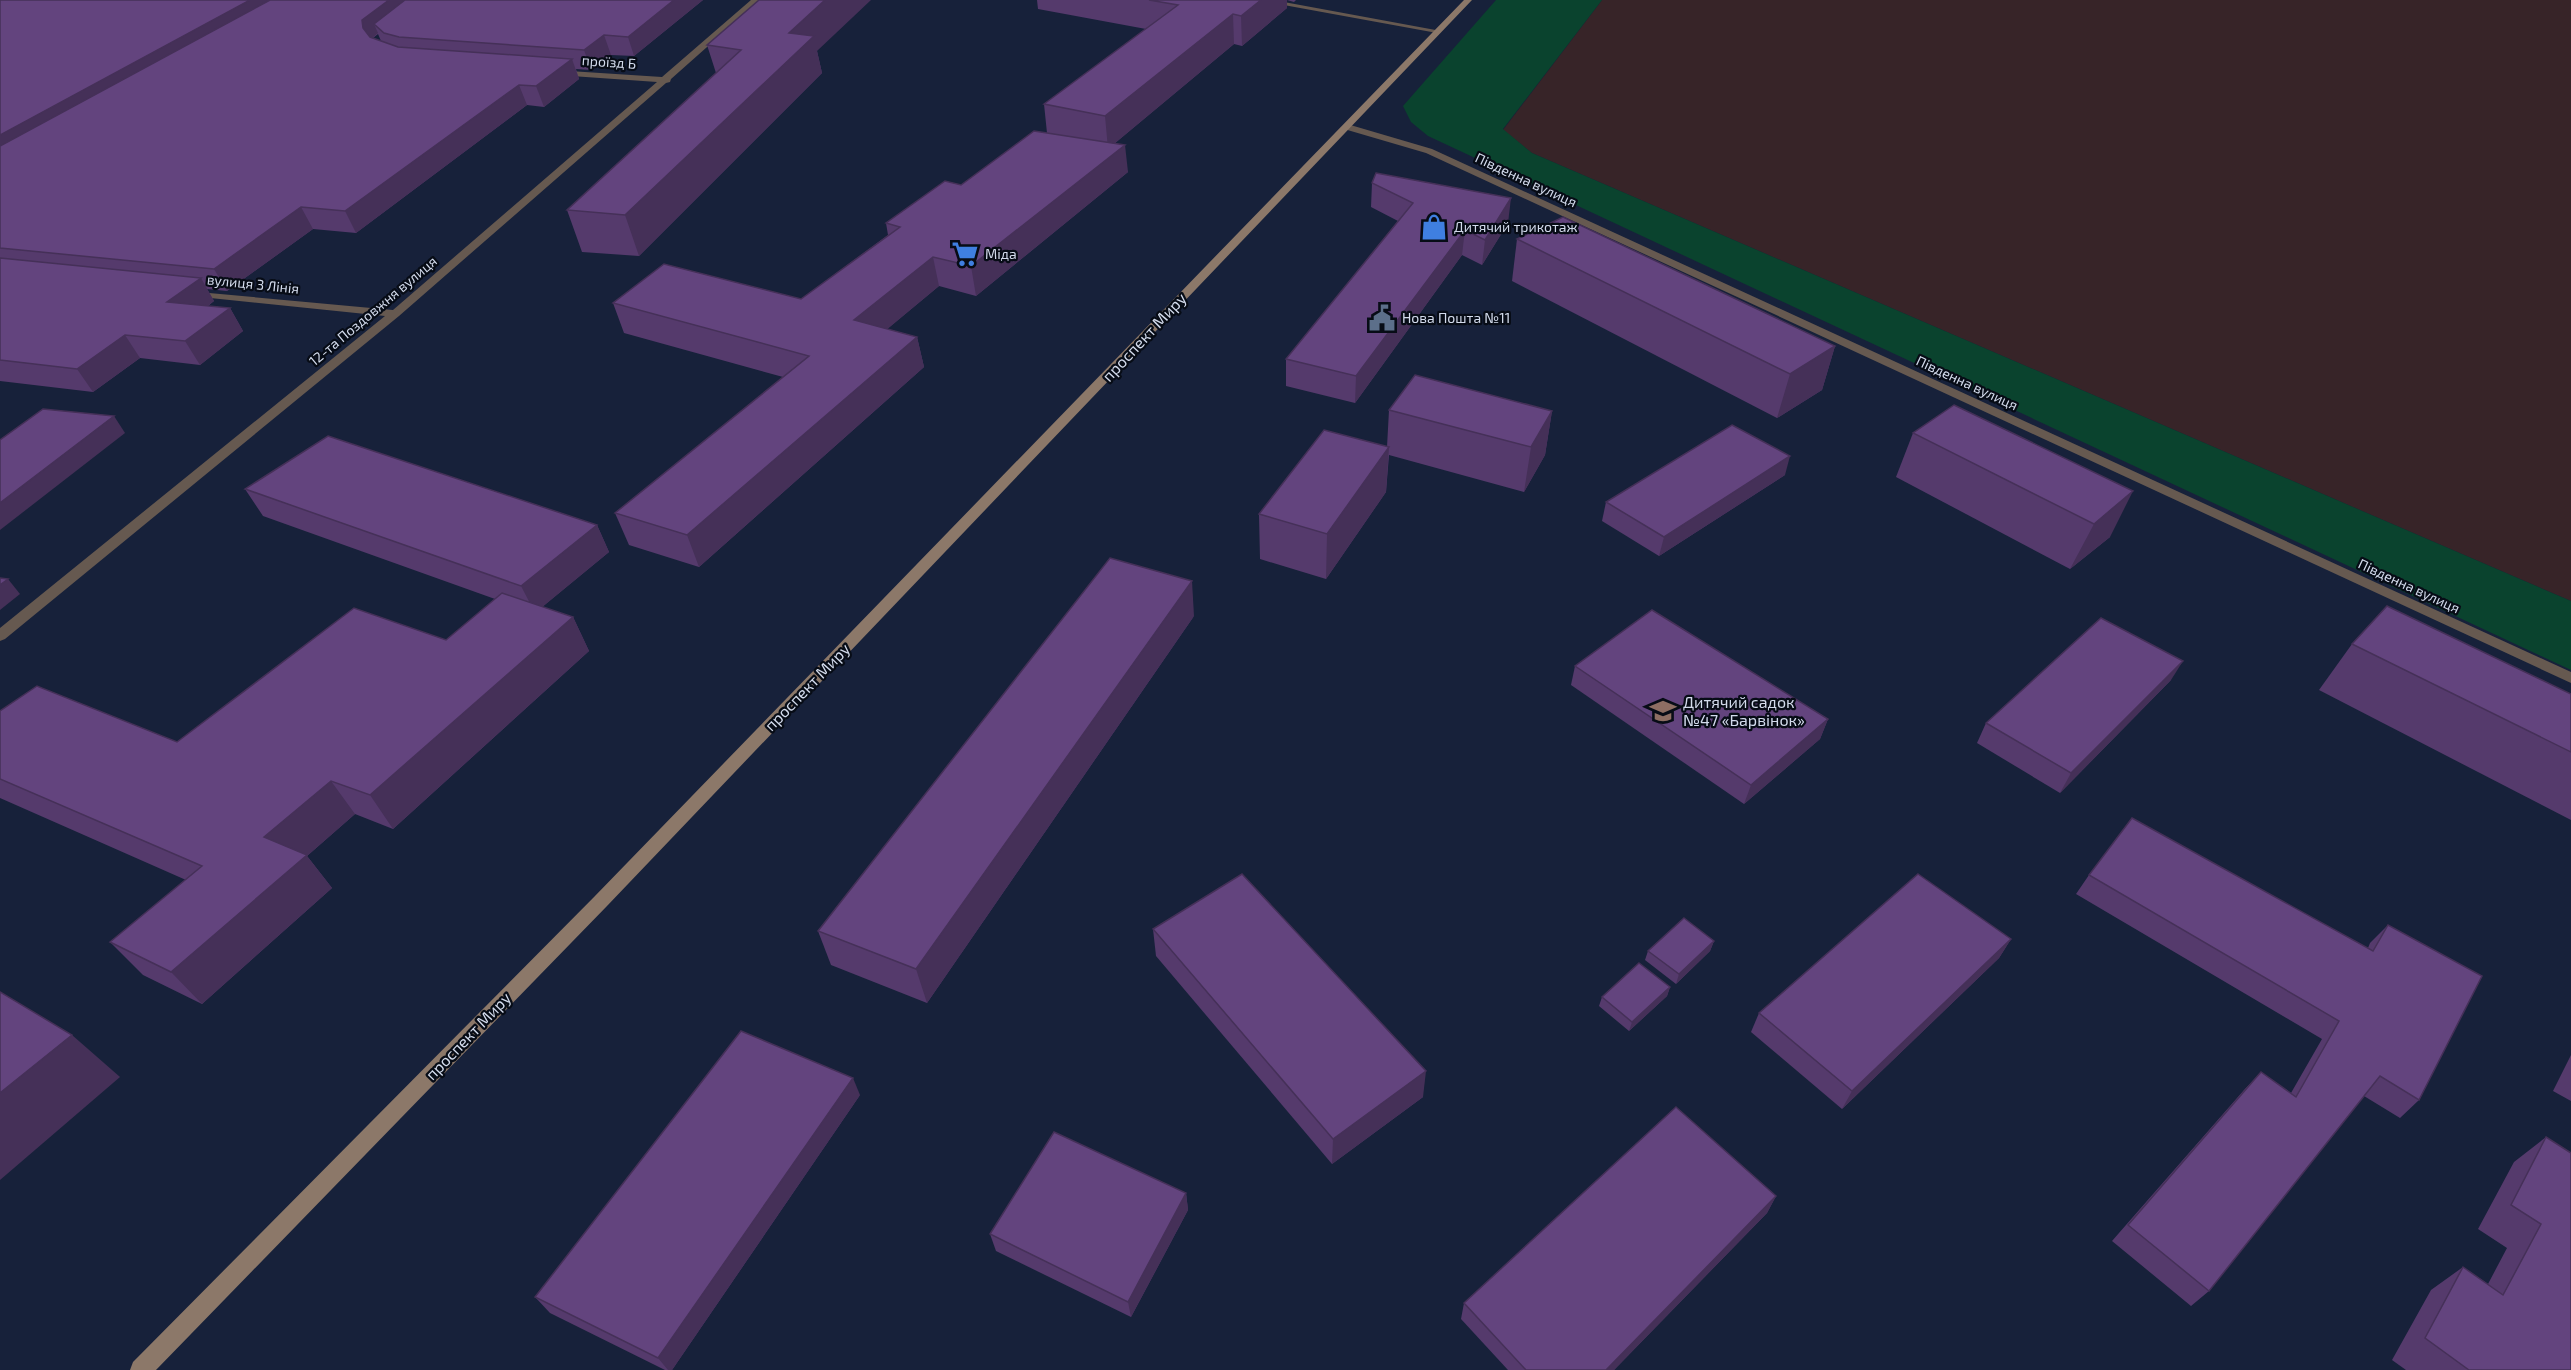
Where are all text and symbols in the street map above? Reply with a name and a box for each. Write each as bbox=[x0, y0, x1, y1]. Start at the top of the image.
street label: проїзд Б bbox=[581, 51, 637, 72]
street label: Південна вулиця bbox=[1473, 149, 1580, 211]
shop icon: Дитячий трикотаж bbox=[1419, 212, 1449, 242]
place label: Дитячий трикотаж bbox=[1454, 218, 1578, 235]
supermarket icon: Міда bbox=[950, 239, 980, 269]
place label: Міда bbox=[985, 245, 1017, 262]
street label: 12-та Поздовжня вулиця bbox=[305, 252, 440, 369]
street label: вулиця 3 Лінія bbox=[206, 270, 300, 297]
street label: проспект Миру bbox=[1098, 288, 1191, 386]
public building icon: Нова Пошта №11 bbox=[1367, 303, 1397, 333]
place label: Нова Пошта №11 bbox=[1402, 309, 1510, 326]
street label: Південна вулиця bbox=[1914, 352, 2021, 414]
street label: Південна вулиця bbox=[2356, 555, 2463, 617]
street label: проспект Миру bbox=[760, 639, 854, 735]
place label: Дитячий садок №47 «Барвінок» bbox=[1683, 692, 1805, 729]
school or university icon: Дитячий садок №47 «Барвінок» bbox=[1648, 696, 1678, 726]
street label: проспект Миру bbox=[421, 988, 515, 1084]

